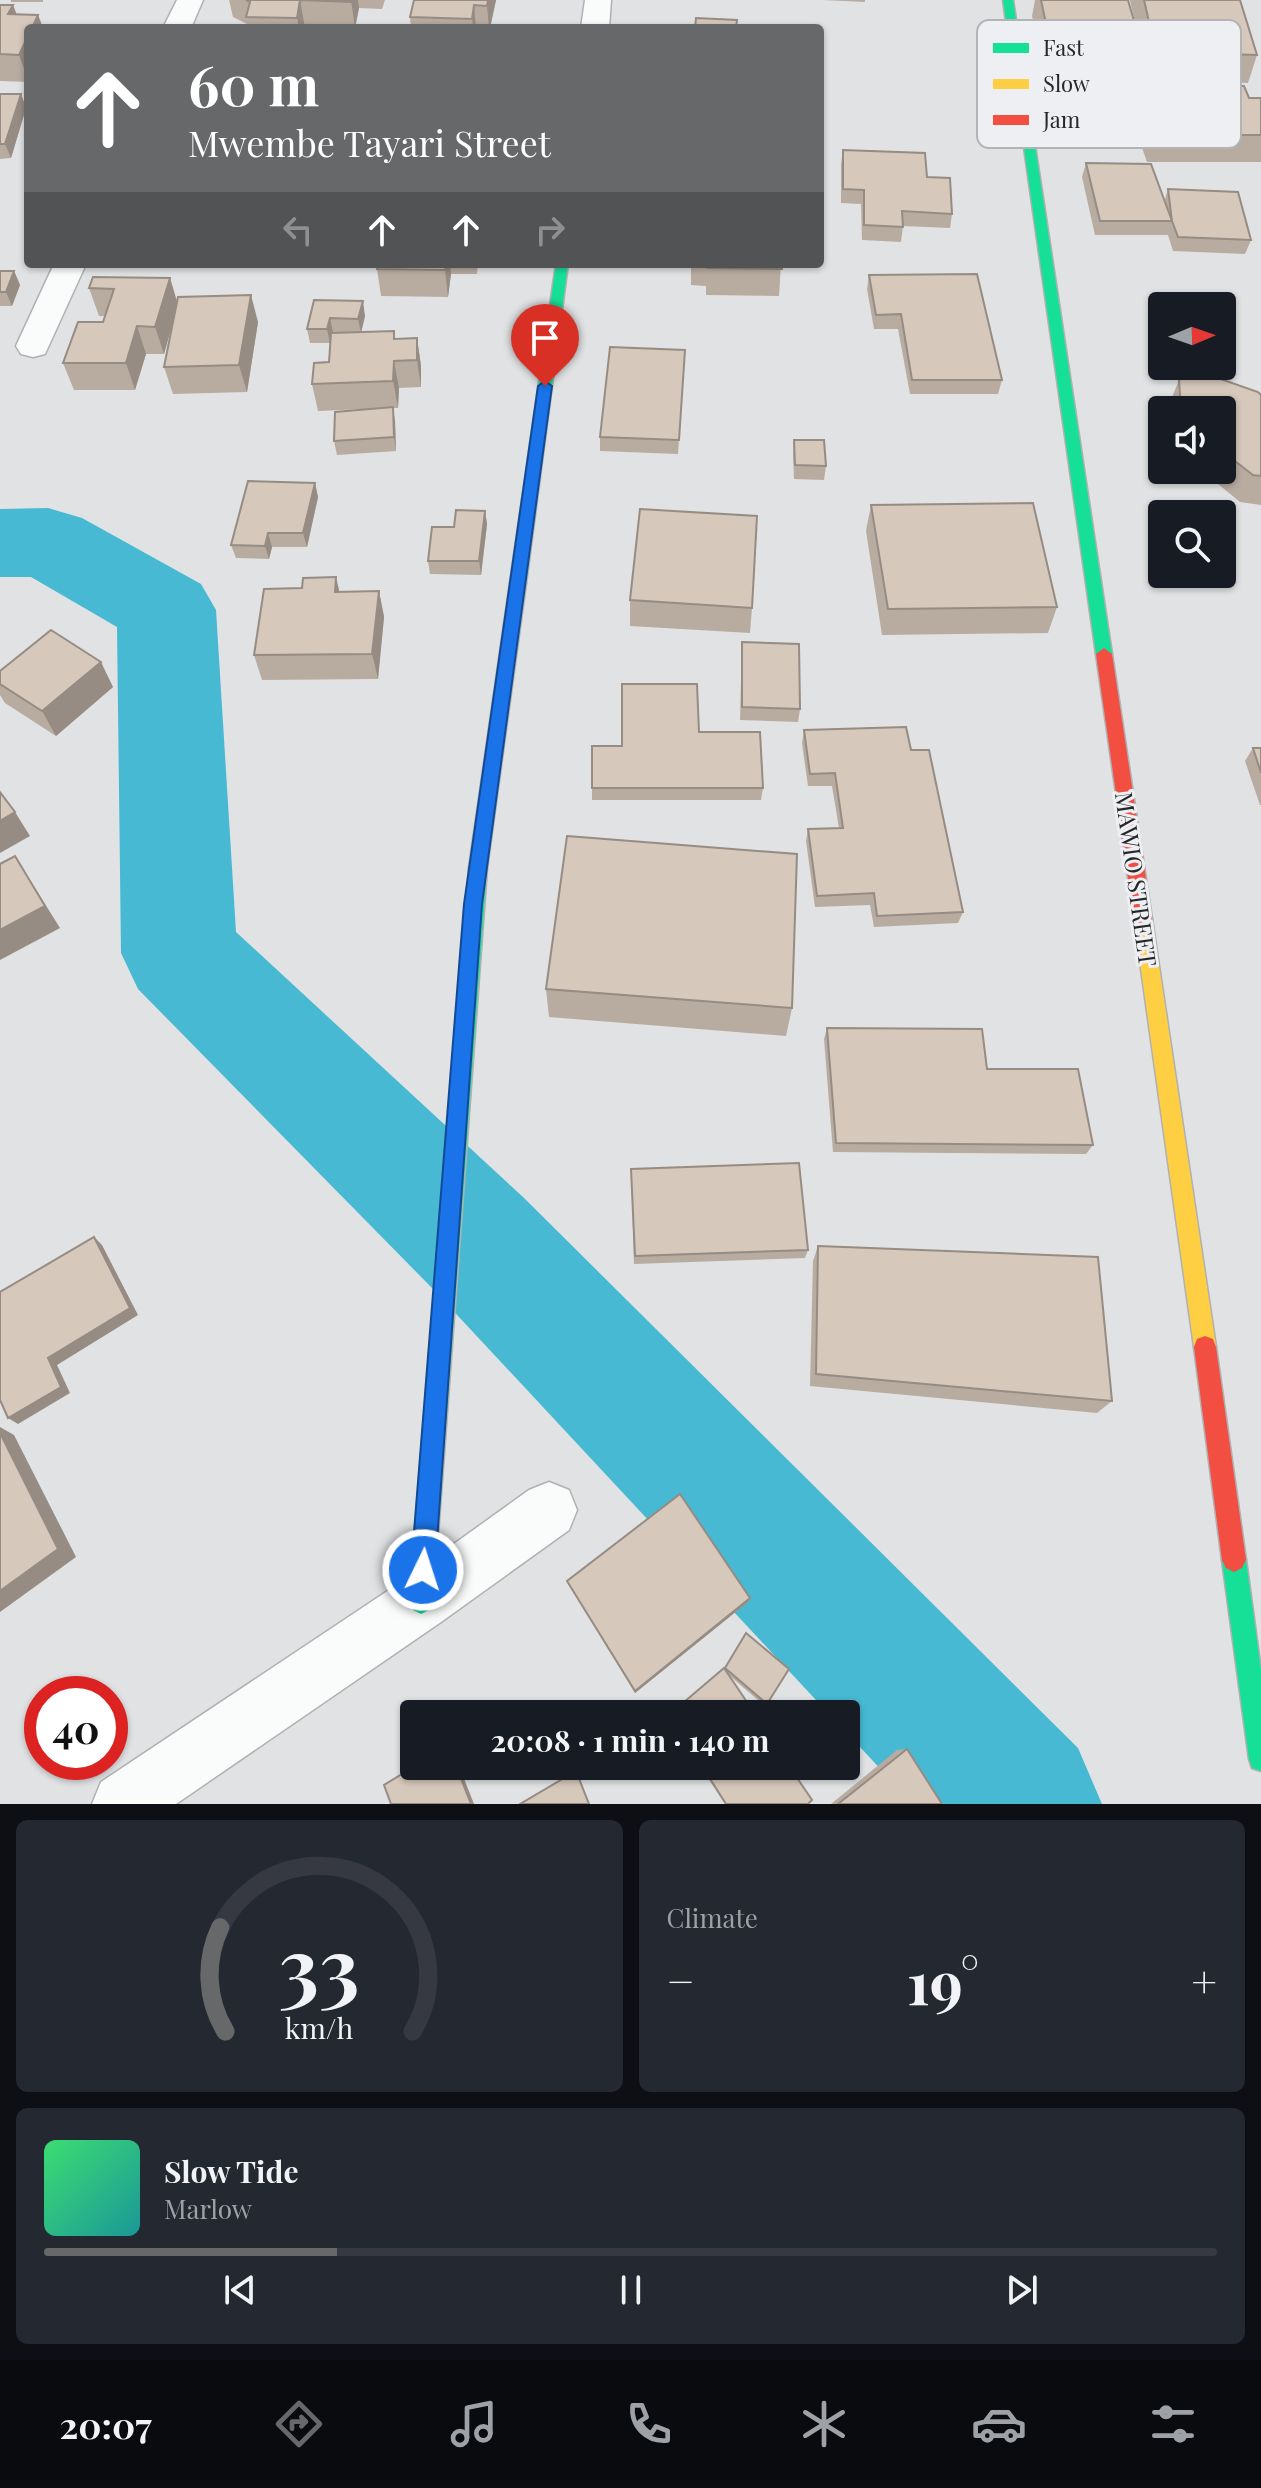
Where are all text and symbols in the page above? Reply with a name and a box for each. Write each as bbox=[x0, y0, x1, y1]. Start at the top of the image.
legend bbox=[977, 20, 1241, 148]
text: Fast bbox=[1043, 32, 1085, 62]
text: 60 m bbox=[188, 46, 319, 121]
icon: ahead bbox=[56, 56, 160, 160]
text: Slow bbox=[1043, 68, 1090, 98]
text: Jam bbox=[1042, 104, 1081, 134]
text: Mwembe Tayari Street bbox=[188, 118, 551, 166]
icon: left bbox=[276, 208, 320, 252]
icon: ahead bbox=[360, 208, 404, 252]
icon: ahead bbox=[444, 208, 488, 252]
icon: right bbox=[528, 208, 572, 252]
north arrow bbox=[1148, 292, 1236, 380]
map controls bbox=[1148, 292, 1236, 588]
pin bbox=[511, 304, 579, 386]
icon: arrive bbox=[523, 316, 567, 360]
button: sound bbox=[1148, 396, 1236, 484]
button: search bbox=[1148, 500, 1236, 588]
street label: MAWIO STREET bbox=[1109, 790, 1165, 968]
position arrow bbox=[381, 1528, 465, 1612]
speed limit sign: 40 bbox=[24, 1676, 128, 1780]
text: 20:08 · 1 min · 140 m bbox=[491, 1720, 769, 1760]
text: Climate bbox=[667, 1900, 758, 1935]
text: 33 bbox=[279, 1908, 360, 2019]
text: 19° bbox=[907, 1940, 979, 2020]
text: − bbox=[667, 1950, 695, 2009]
text: + bbox=[1191, 1950, 1217, 2009]
text: km/h bbox=[285, 2008, 354, 2046]
text: Slow Tide bbox=[164, 2151, 299, 2191]
text: Marlow bbox=[164, 2191, 252, 2226]
icon: previous bbox=[218, 2268, 262, 2312]
icon: pause bbox=[609, 2268, 653, 2312]
icon: next bbox=[1000, 2268, 1044, 2312]
icon: directions bbox=[271, 2396, 327, 2452]
icon: music bbox=[446, 2396, 502, 2452]
icon: phone bbox=[621, 2396, 677, 2452]
icon: climate bbox=[796, 2396, 852, 2452]
icon: car bbox=[971, 2396, 1027, 2452]
icon: filters bbox=[1145, 2396, 1201, 2452]
text: 20:07 bbox=[59, 2400, 152, 2448]

